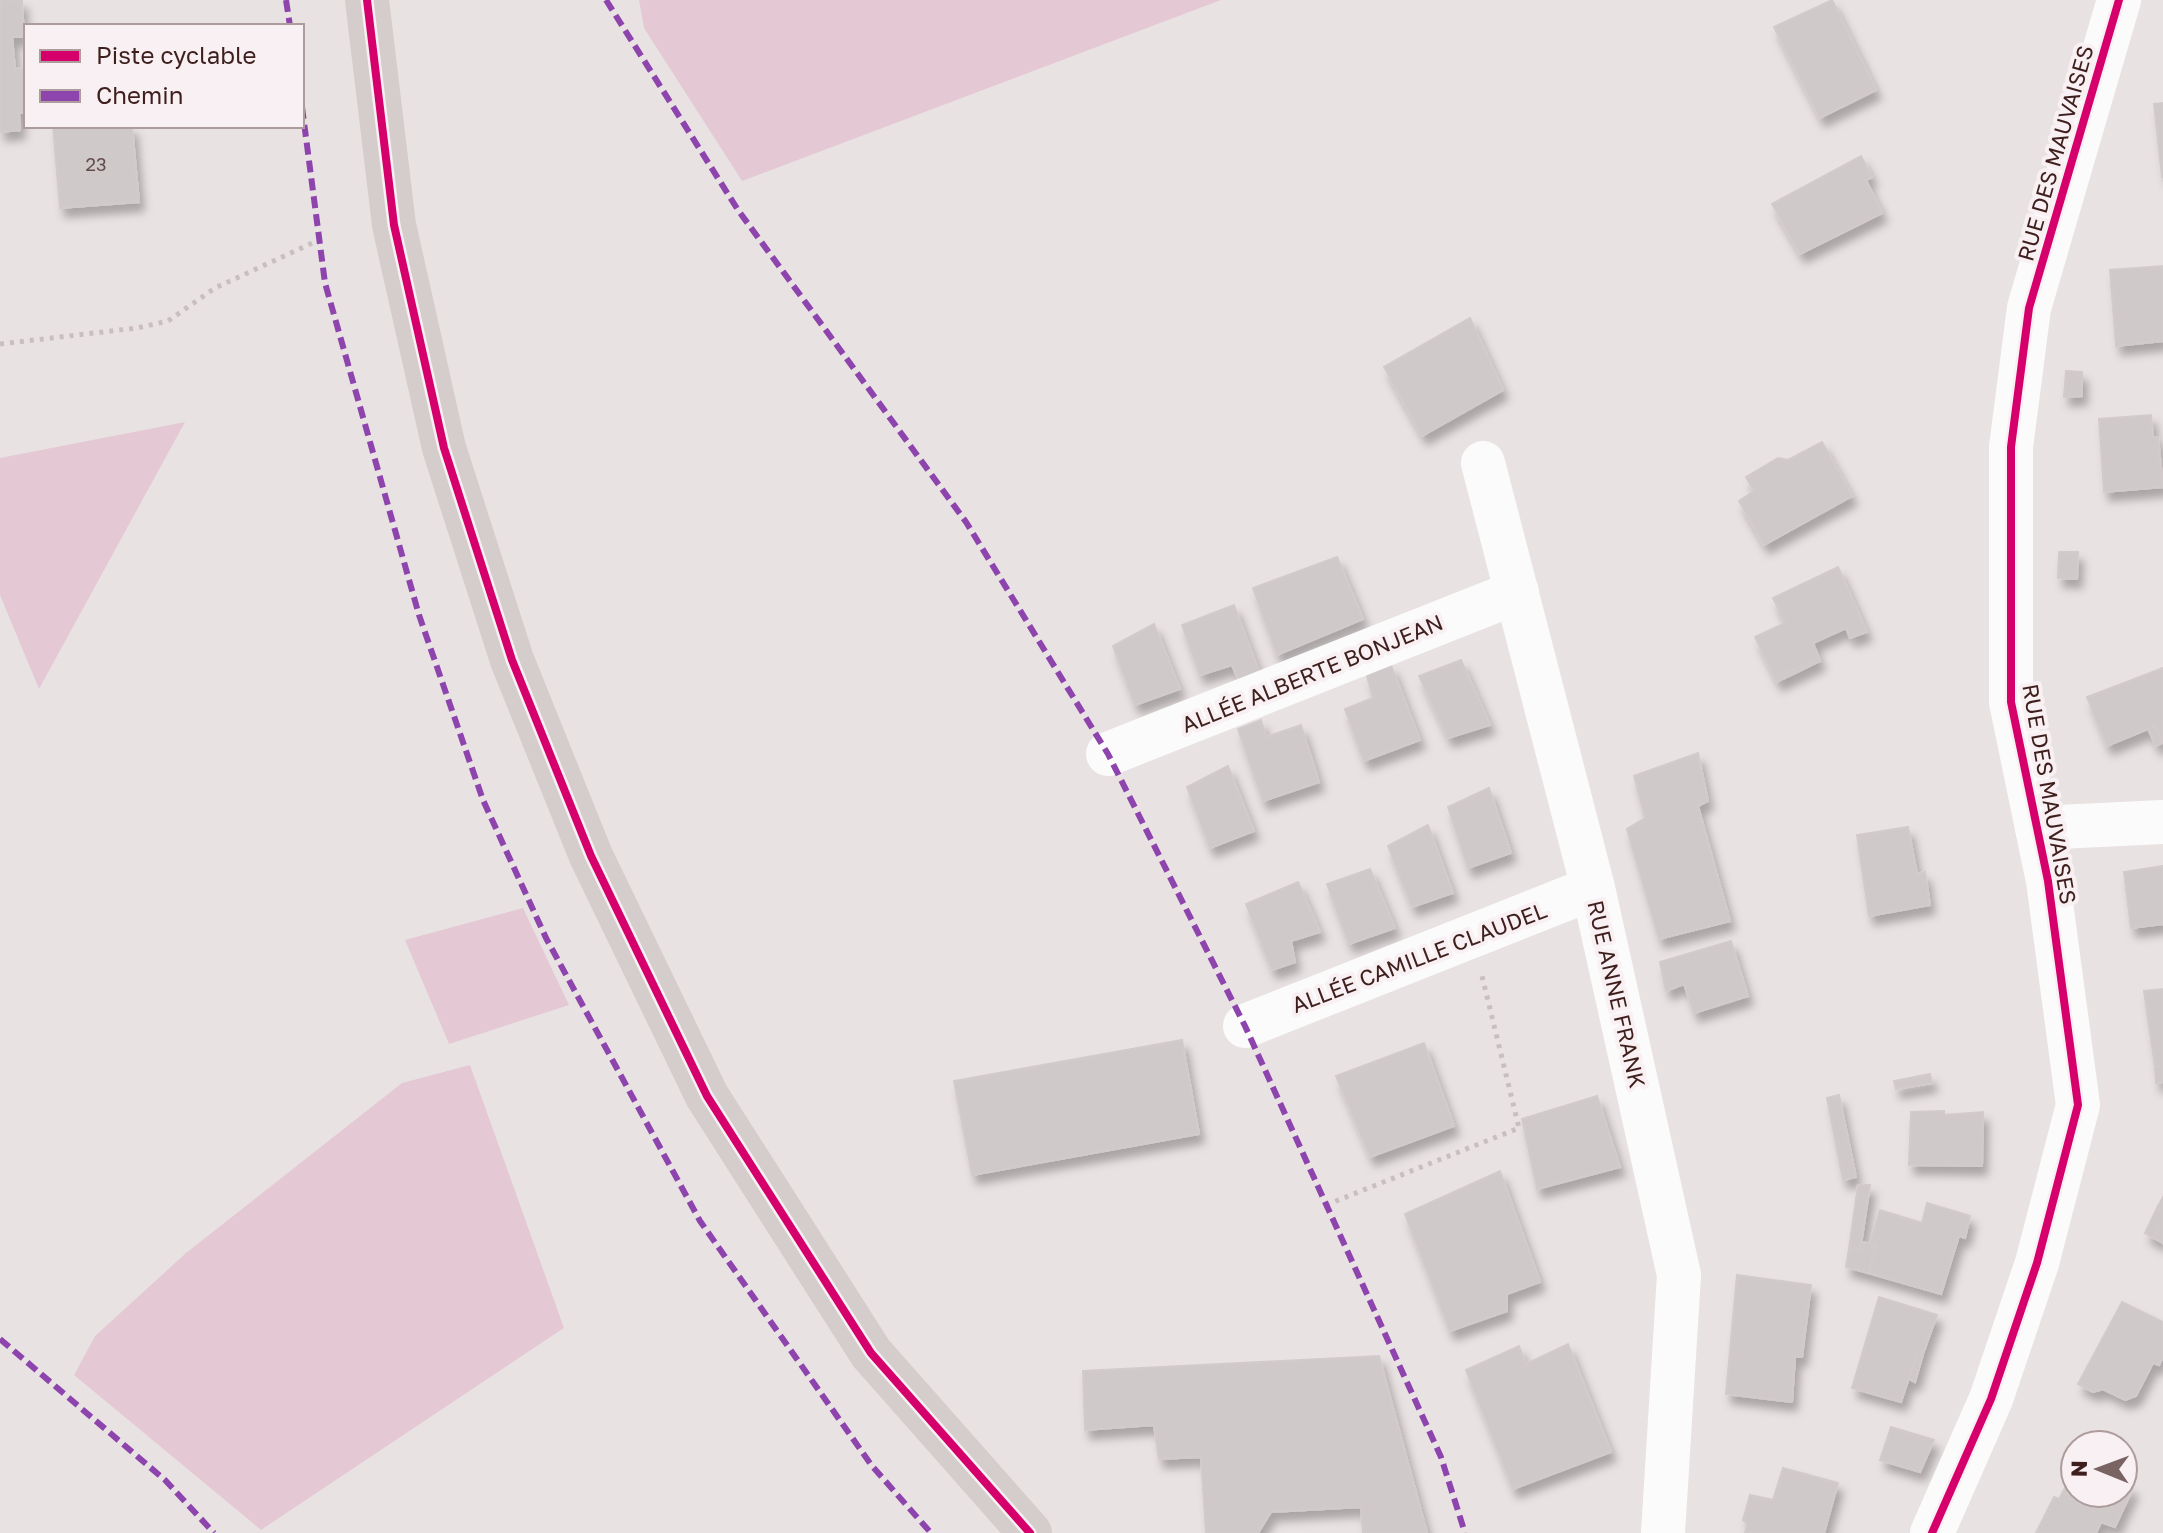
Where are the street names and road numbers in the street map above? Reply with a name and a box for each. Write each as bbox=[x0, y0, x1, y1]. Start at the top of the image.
street label: RUE DES MAUVAISES bbox=[2011, 42, 2099, 264]
street label: ALLÉE ALBERTE BONJEAN bbox=[1177, 608, 1447, 738]
street label: RUE DES MAUVAISES bbox=[2017, 682, 2083, 906]
street label: ALLÉE CAMILLE CLAUDEL bbox=[1288, 896, 1551, 1018]
street label: RUE ANNE FRANK bbox=[1582, 898, 1652, 1090]

